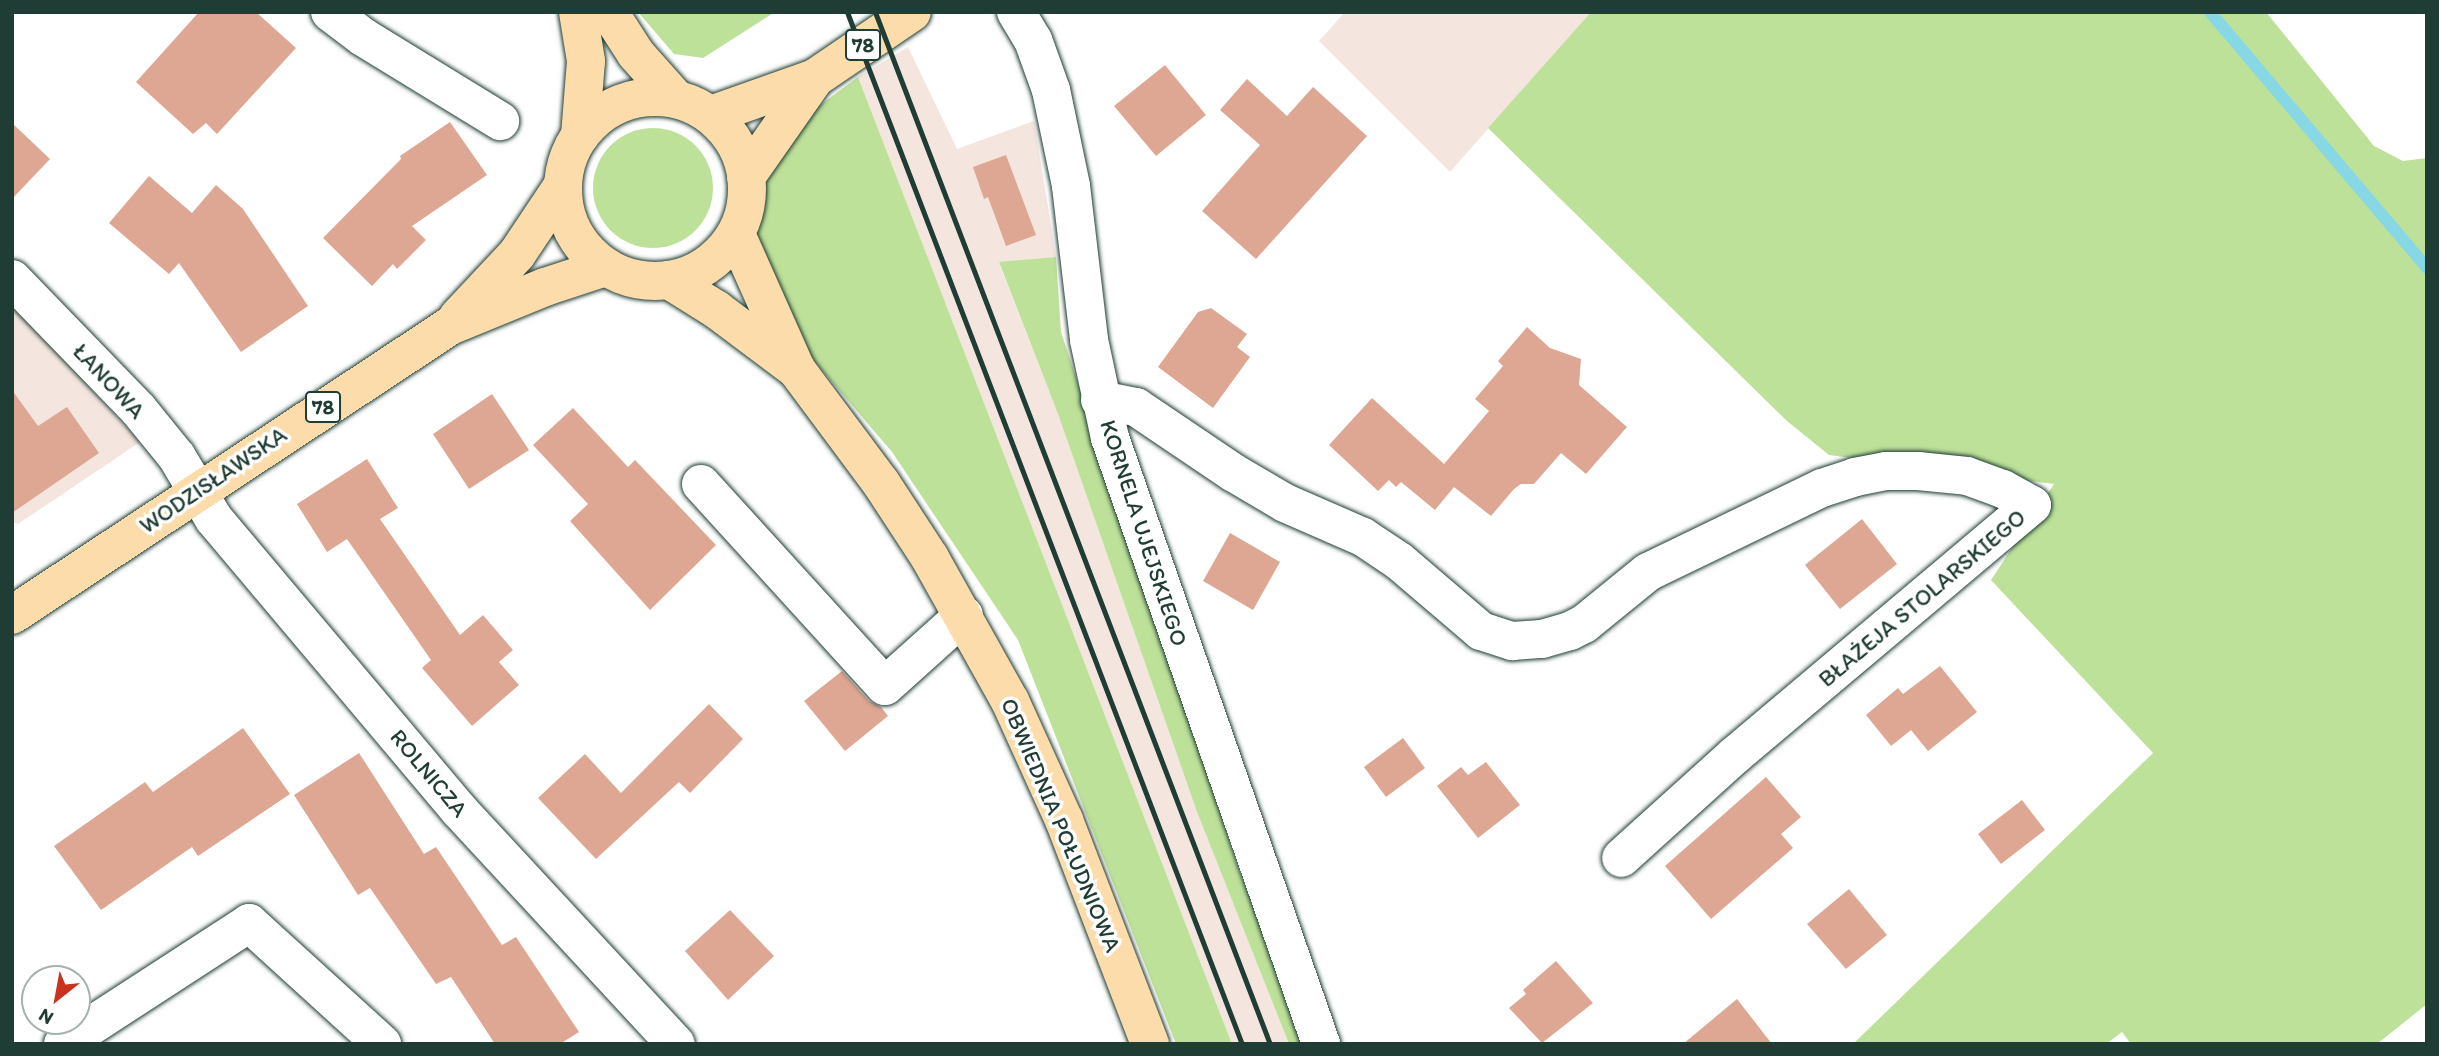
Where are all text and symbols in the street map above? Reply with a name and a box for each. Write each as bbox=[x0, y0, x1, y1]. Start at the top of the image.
road number: 78 bbox=[844, 28, 882, 62]
street label: ŁANOWA bbox=[67, 338, 151, 424]
road number: 78 bbox=[304, 390, 342, 424]
street label: KORNELA UJEJSKIEGO bbox=[1094, 416, 1194, 650]
street label: WODZISŁAWSKA bbox=[134, 421, 292, 539]
street label: BŁAŻEJA STOLARSKIEGO bbox=[1813, 503, 2031, 693]
street label: OBWIEDNIA POŁUDNIOWA bbox=[994, 693, 1128, 957]
street label: ROLNICZA bbox=[384, 723, 474, 823]
north arrow bbox=[21, 965, 91, 1035]
text: N bbox=[35, 1004, 57, 1030]

